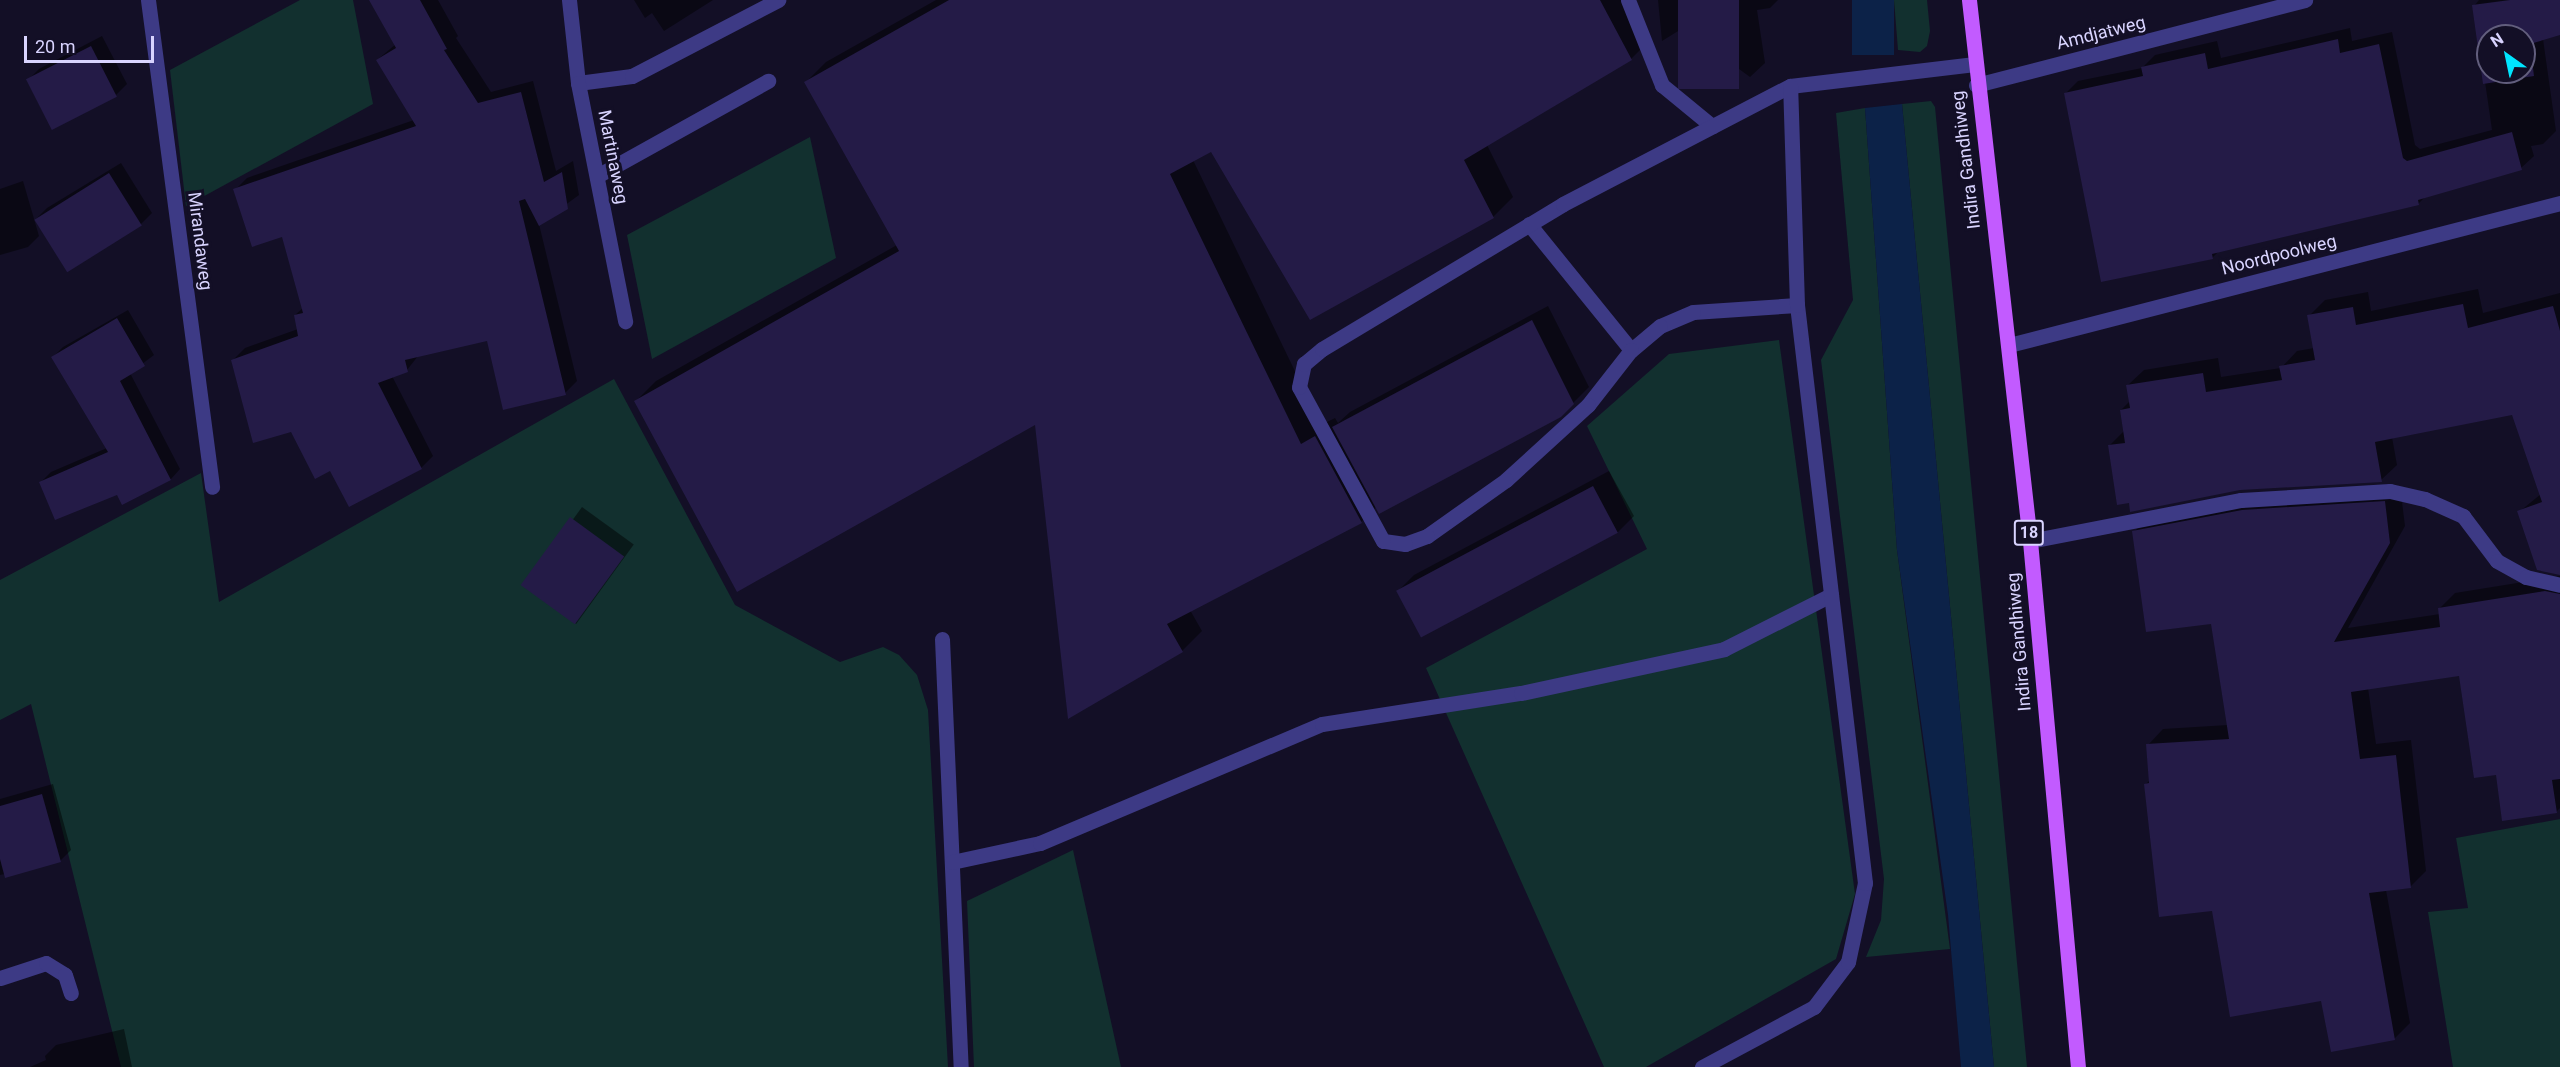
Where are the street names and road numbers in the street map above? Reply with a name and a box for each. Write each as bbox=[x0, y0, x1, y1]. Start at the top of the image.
street label: Amdjatweg bbox=[2054, 12, 2148, 54]
street label: Indira Gandhiweg bbox=[1947, 90, 1985, 230]
street label: Martinaweg bbox=[593, 108, 633, 206]
street label: Mirandaweg bbox=[183, 191, 217, 291]
street label: Noordpoolweg bbox=[2219, 230, 2339, 280]
road number: 18 bbox=[2012, 520, 2046, 546]
street label: Indira Gandhiweg bbox=[2002, 572, 2036, 712]

